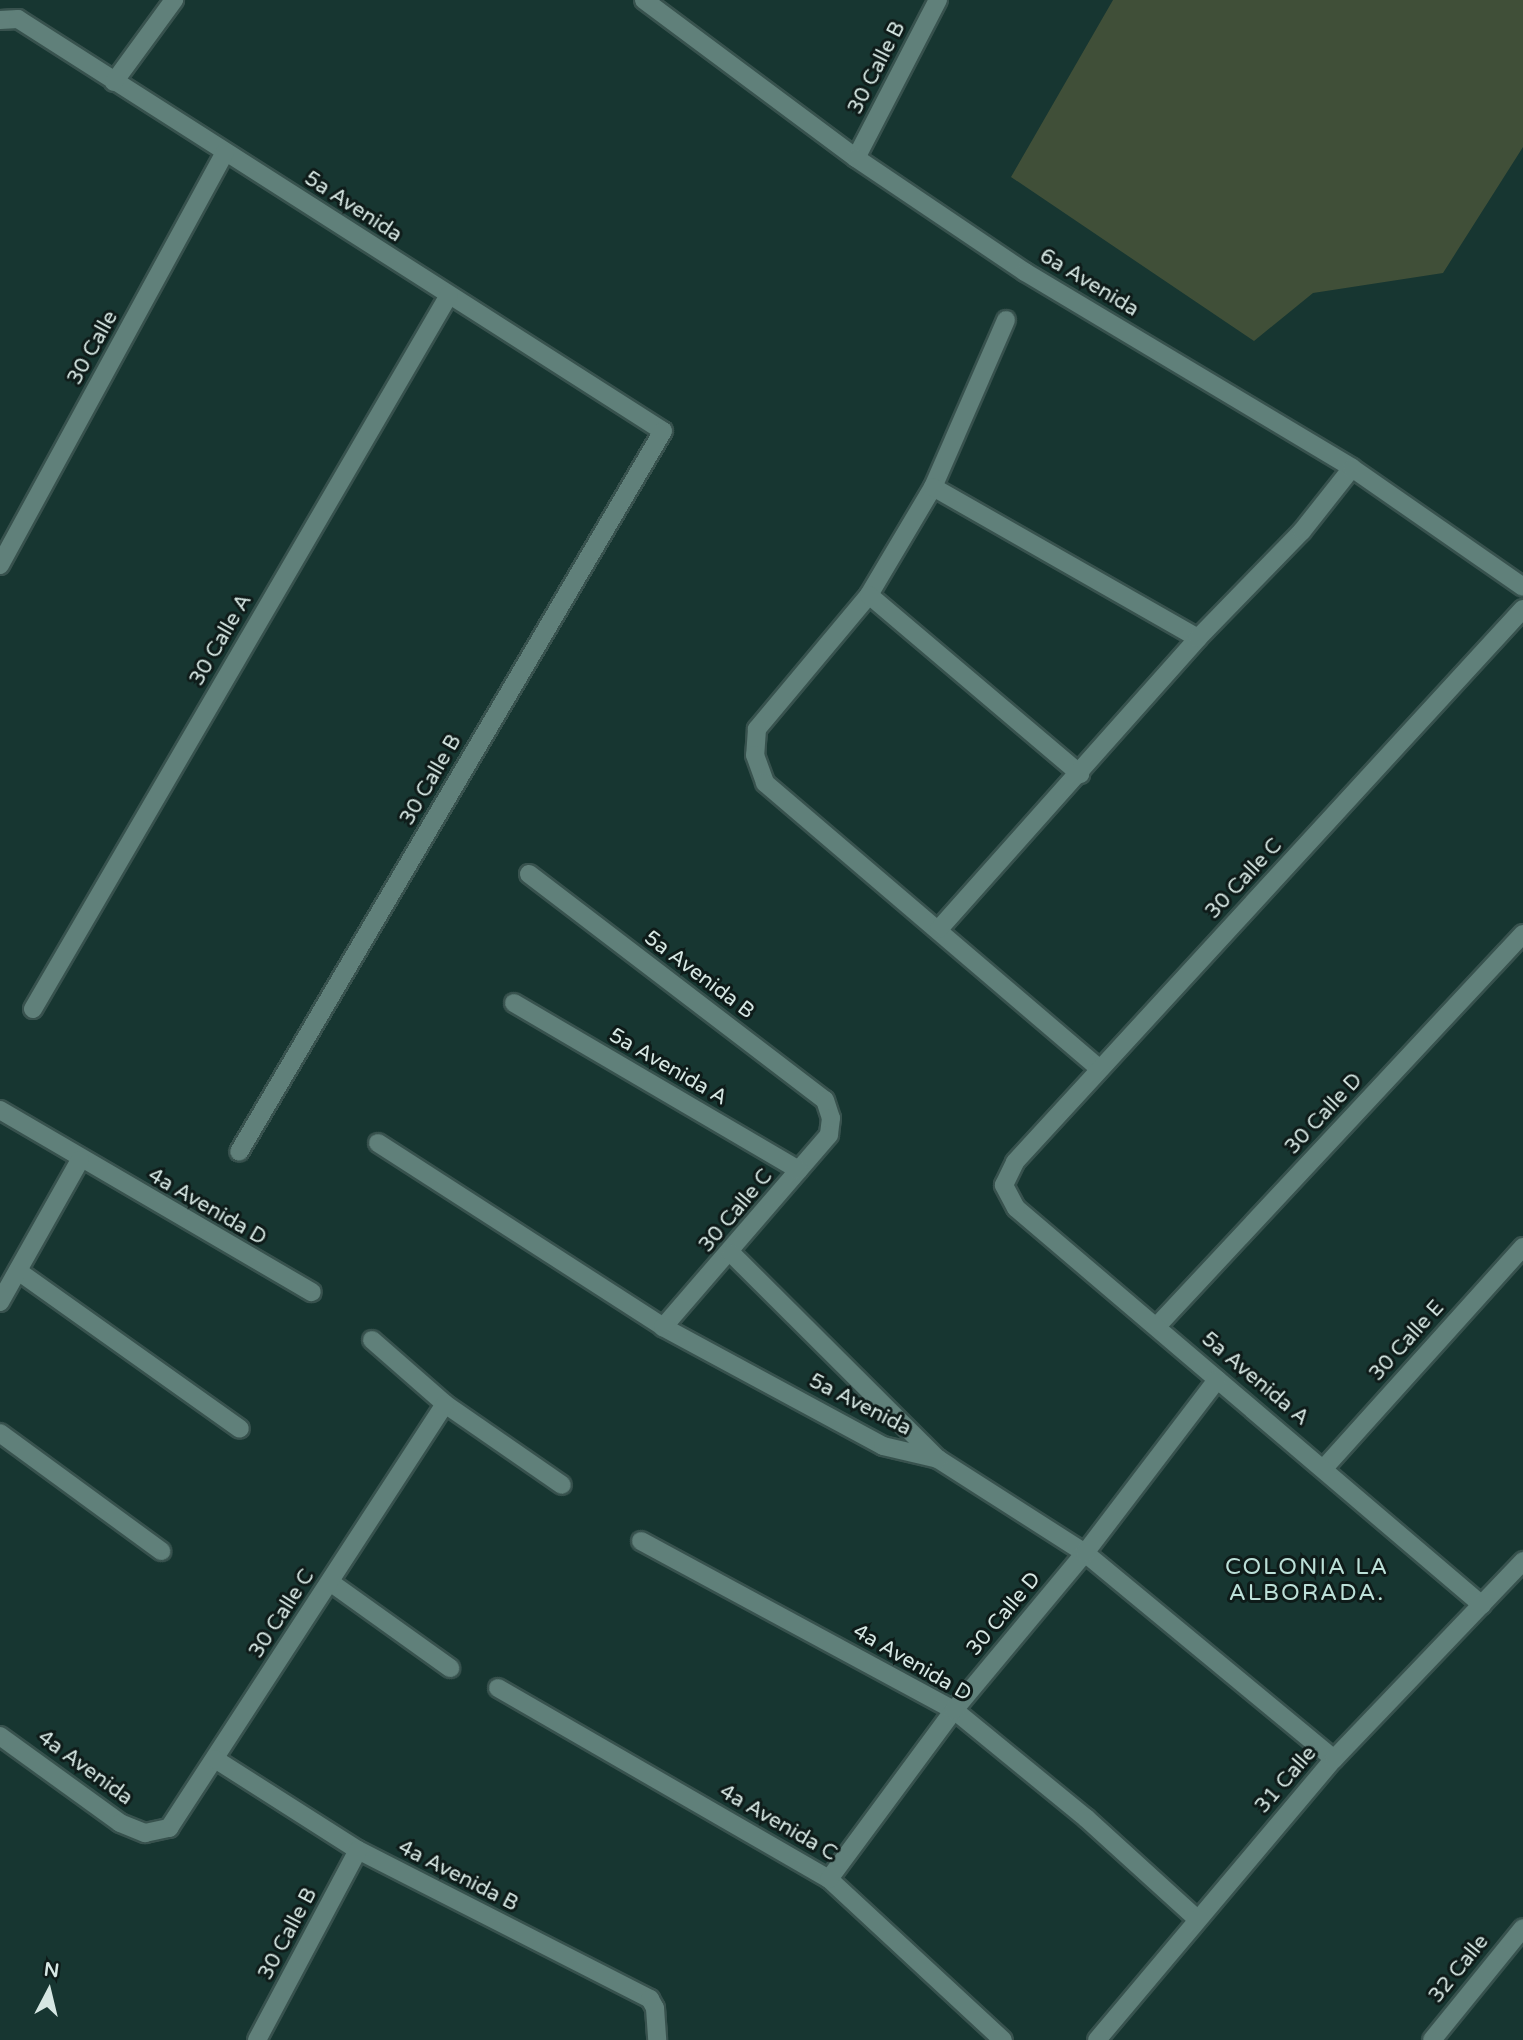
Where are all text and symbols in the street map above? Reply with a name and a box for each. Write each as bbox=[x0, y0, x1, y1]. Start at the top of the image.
street label: 30 Calle B bbox=[843, 17, 911, 119]
street label: 5a Avenida bbox=[299, 166, 407, 248]
street label: 6a Avenida bbox=[1035, 244, 1143, 322]
street label: 30 Calle bbox=[62, 307, 124, 389]
street label: 30 Calle A bbox=[185, 590, 257, 690]
street label: 30 Calle B bbox=[395, 730, 467, 830]
street label: 30 Calle C bbox=[1200, 834, 1288, 924]
street label: 5a Avenida B bbox=[639, 925, 759, 1025]
street label: 5a Avenida A bbox=[604, 1023, 732, 1111]
street label: 30 Calle D bbox=[1280, 1068, 1368, 1160]
street label: 4a Avenida D bbox=[143, 1163, 271, 1251]
street label: 30 Calle C bbox=[694, 1164, 778, 1258]
street label: 30 Calle E bbox=[1364, 1296, 1450, 1386]
street label: 5a Avenida A bbox=[1196, 1327, 1314, 1431]
street label: 5a Avenida bbox=[805, 1369, 915, 1441]
district label: COLONIA LA ALBORADA. bbox=[1226, 1553, 1388, 1607]
street label: 30 Calle C bbox=[244, 1565, 320, 1663]
street label: 30 Calle D bbox=[962, 1567, 1046, 1661]
street label: 4a Avenida D bbox=[848, 1619, 976, 1707]
street label: 4a Avenida bbox=[33, 1725, 137, 1811]
street label: 31 Calle bbox=[1250, 1741, 1322, 1819]
street label: 4a Avenida C bbox=[715, 1779, 841, 1867]
street label: 4a Avenida B bbox=[394, 1835, 522, 1917]
street label: 30 Calle B bbox=[253, 1884, 323, 1984]
street label: 32 Calle bbox=[1424, 1930, 1494, 2008]
north arrow bbox=[14, 1956, 84, 2026]
text: N bbox=[43, 1958, 60, 1982]

